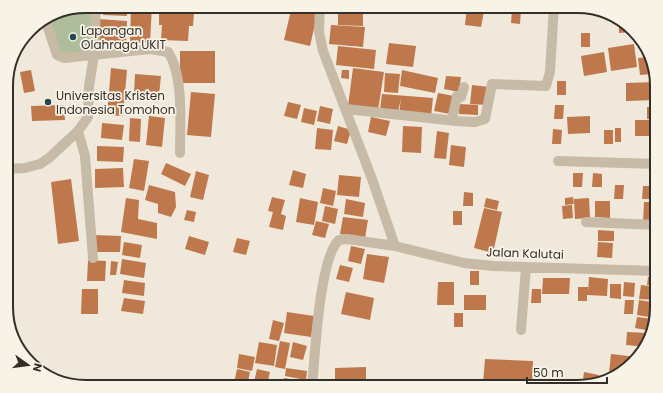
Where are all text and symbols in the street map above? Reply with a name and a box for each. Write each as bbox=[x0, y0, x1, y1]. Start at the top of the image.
place label: Lapangan Olahraga UKIT bbox=[81, 22, 166, 53]
marker: Lapangan Olahraga UKIT bbox=[68, 32, 78, 42]
place label: Universitas Kristen Indonesia Tomohon bbox=[56, 87, 175, 118]
marker: Universitas Kristen Indonesia Tomohon bbox=[43, 97, 53, 107]
street label: Jalan Kalutai bbox=[486, 243, 564, 263]
north arrow bbox=[8, 345, 48, 385]
scale bar bbox=[527, 359, 607, 385]
text: N bbox=[29, 361, 46, 373]
text: 50 m bbox=[533, 364, 564, 381]

